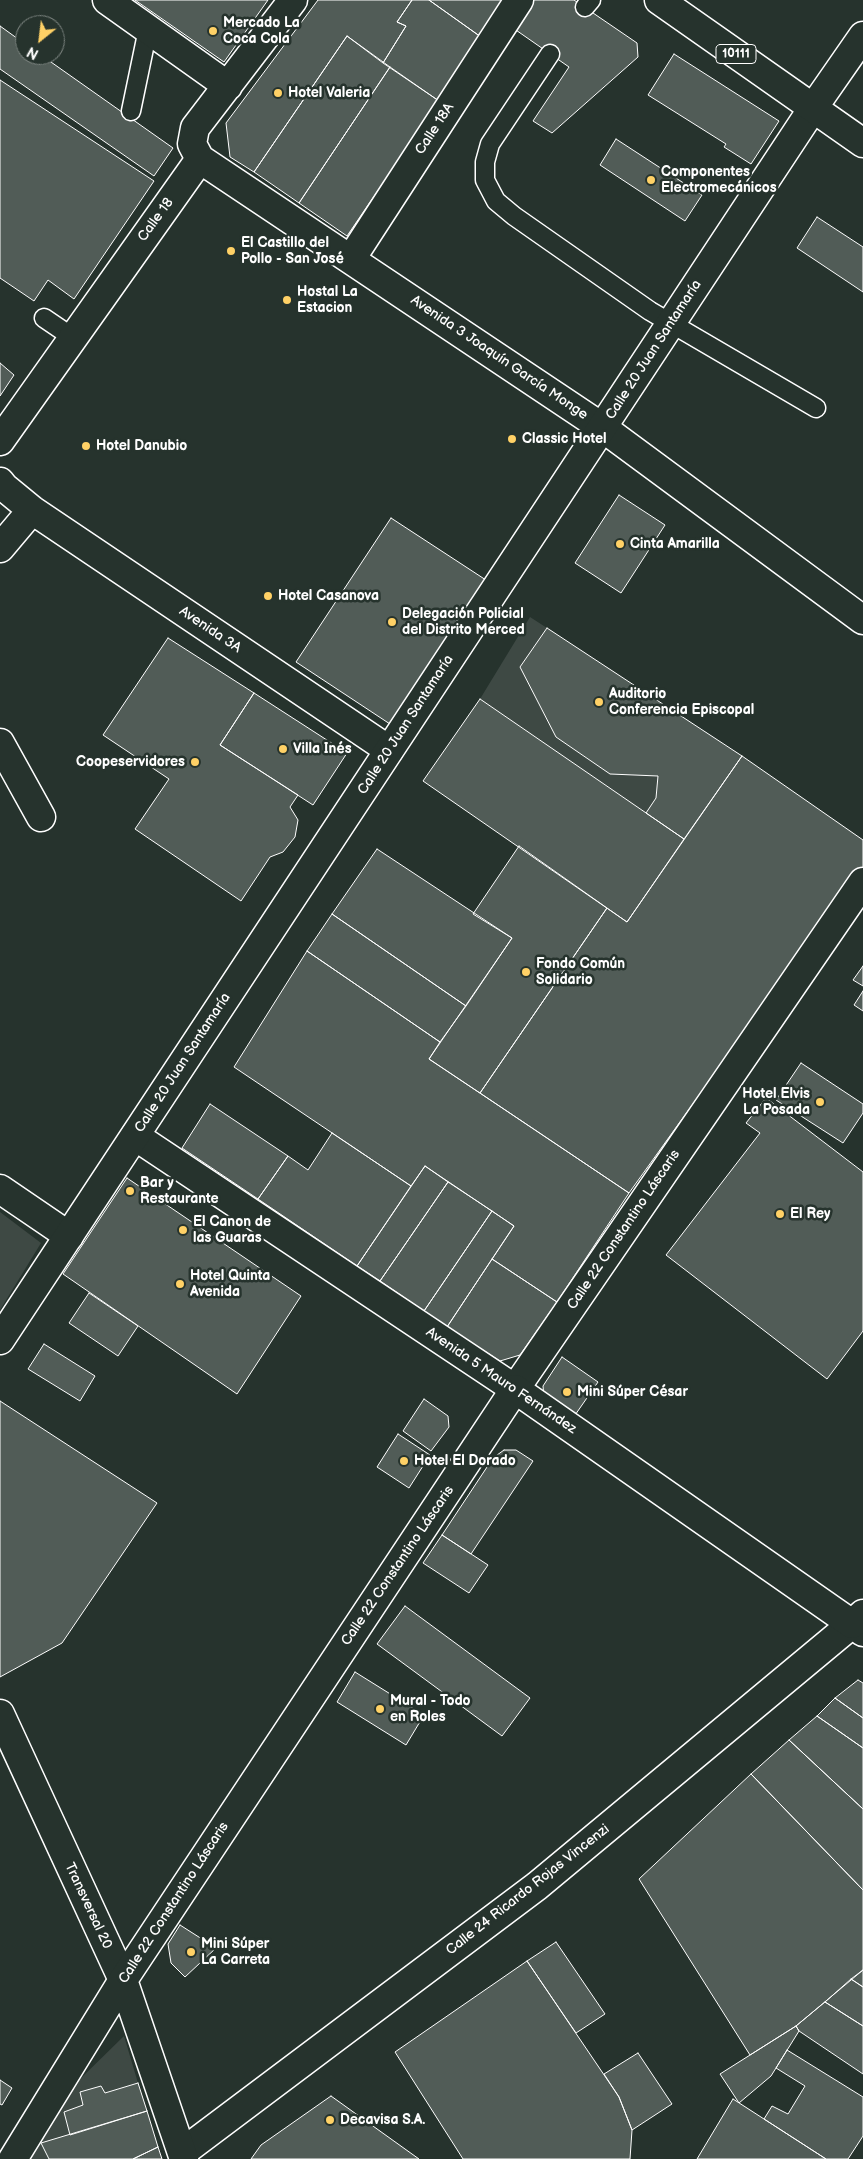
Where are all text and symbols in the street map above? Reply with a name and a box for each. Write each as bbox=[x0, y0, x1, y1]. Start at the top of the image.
north arrow bbox=[15, 15, 65, 65]
place label: Mercado La Coca Cola bbox=[223, 15, 300, 48]
marker: Mercado La Coca Cola bbox=[207, 25, 219, 37]
text: N bbox=[24, 43, 42, 63]
road number: 10111 bbox=[716, 44, 756, 64]
place label: Hotel Valeria bbox=[288, 85, 370, 101]
marker: Hotel Valeria bbox=[272, 87, 284, 99]
street label: Calle 18A bbox=[412, 100, 458, 158]
place label: Componentes Electromecánicos bbox=[661, 164, 777, 196]
marker: Componentes Electromecánicos bbox=[645, 174, 657, 186]
street label: Calle 18 bbox=[135, 195, 177, 245]
place label: El Castillo del Pollo - San José bbox=[241, 235, 344, 268]
marker: El Castillo del Pollo - San José bbox=[225, 245, 237, 257]
street label: Calle 20 Juan Santamaría bbox=[603, 277, 705, 423]
place label: Hostal La Estacion bbox=[297, 284, 358, 316]
street label: Avenida 3 Joaquín García Monge bbox=[407, 292, 591, 424]
marker: Hostal La Estacion bbox=[281, 294, 293, 306]
place label: Classic Hotel bbox=[522, 431, 607, 447]
marker: Classic Hotel bbox=[506, 433, 518, 445]
place label: Hotel Danubio bbox=[96, 438, 187, 454]
marker: Hotel Danubio bbox=[80, 440, 92, 452]
place label: Cinta Amarilla bbox=[630, 536, 720, 552]
marker: Cinta Amarilla bbox=[614, 538, 626, 550]
place label: Hotel Casanova bbox=[278, 588, 379, 604]
marker: Hotel Casanova bbox=[262, 590, 274, 602]
street label: Avenida 3A bbox=[176, 603, 244, 657]
place label: Delegación Policial del Distrito Merced bbox=[402, 606, 525, 638]
marker: Delegación Policial del Distrito Merced bbox=[386, 616, 398, 628]
street label: Calle 20 Juan Santamaría bbox=[355, 652, 457, 798]
place label: Auditorio Conferencia Episcopal bbox=[609, 686, 754, 719]
marker: Auditorio Conferencia Episcopal bbox=[593, 696, 605, 708]
place label: Villa Inés bbox=[293, 741, 352, 757]
marker: Villa Inés bbox=[277, 743, 289, 755]
place label: Coopeservidores bbox=[76, 754, 185, 770]
marker: Coopeservidores bbox=[189, 756, 201, 768]
place label: Fondo Común Solidario bbox=[536, 956, 625, 989]
marker: Fondo Común Solidario bbox=[520, 966, 532, 978]
street label: Calle 20 Juan Santamaría bbox=[132, 990, 234, 1136]
place label: Hotel Elvis La Posada bbox=[742, 1086, 810, 1118]
marker: Hotel Elvis La Posada bbox=[814, 1096, 826, 1108]
street label: Calle 22 Constantino Láscaris bbox=[564, 1147, 684, 1313]
place label: Bar y Restaurante bbox=[140, 1175, 218, 1208]
marker: Bar y Restaurante bbox=[124, 1185, 136, 1197]
place label: El Rey bbox=[790, 1206, 830, 1222]
marker: El Rey bbox=[774, 1208, 786, 1220]
place label: El Canon de las Guaras bbox=[193, 1214, 271, 1246]
marker: El Canon de las Guaras bbox=[177, 1224, 189, 1236]
place label: Hotel Quinta Avenida bbox=[190, 1268, 270, 1300]
marker: Hotel Quinta Avenida bbox=[174, 1278, 186, 1290]
street label: Avenida 5 Mauro Fernández bbox=[422, 1324, 580, 1438]
place label: Mini Súper César bbox=[577, 1384, 688, 1400]
marker: Mini Súper César bbox=[561, 1386, 573, 1398]
place label: Hotel El Dorado bbox=[414, 1453, 516, 1469]
marker: Hotel El Dorado bbox=[398, 1455, 410, 1467]
street label: Calle 22 Constantino Láscaris bbox=[338, 1483, 458, 1649]
place label: Mural - Todo en Roles bbox=[390, 1693, 471, 1725]
marker: Mural - Todo en Roles bbox=[374, 1703, 386, 1715]
street label: Calle 22 Constantino Láscaris bbox=[115, 1819, 233, 1987]
street label: Calle 24 Ricardo Rojas Vincenzi bbox=[443, 1821, 613, 1959]
street label: Transversal 20 bbox=[61, 1860, 115, 1952]
place label: Mini Súper La Carreta bbox=[201, 1936, 270, 1968]
marker: Mini Súper La Carreta bbox=[185, 1946, 197, 1958]
place label: Decavisa S.A. bbox=[340, 2112, 425, 2128]
marker: Decavisa S.A. bbox=[324, 2114, 336, 2126]

